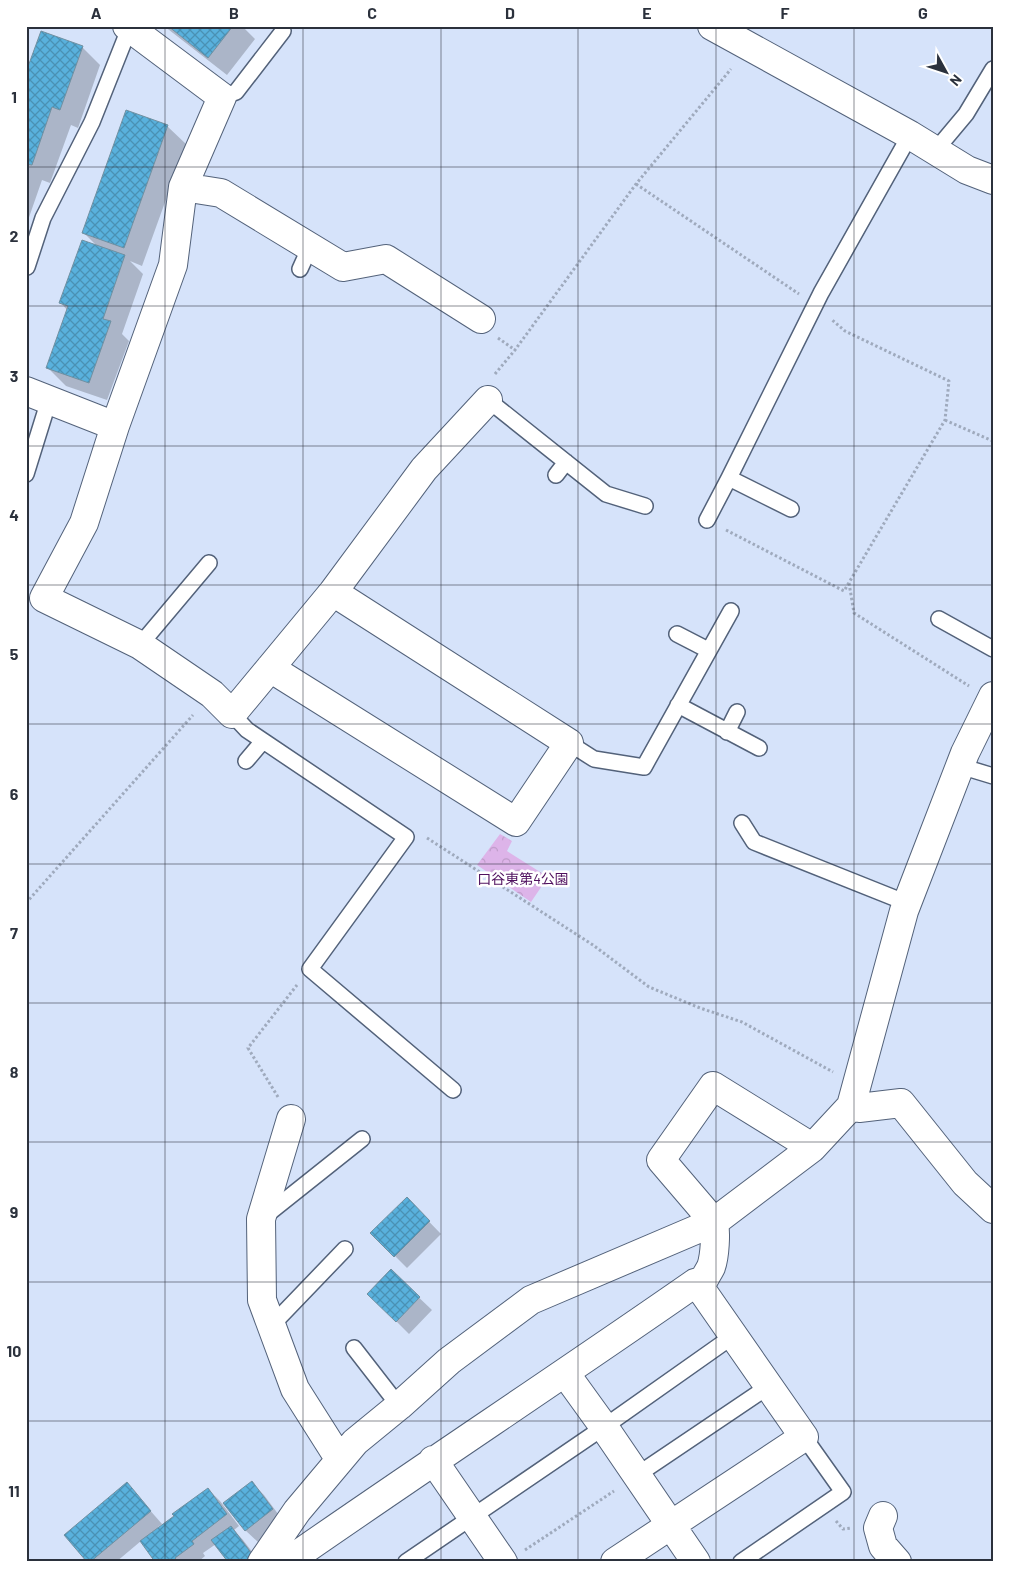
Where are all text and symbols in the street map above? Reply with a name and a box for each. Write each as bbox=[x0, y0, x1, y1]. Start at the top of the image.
text: A bbox=[91, 3, 102, 22]
text: B bbox=[229, 3, 239, 22]
text: C bbox=[367, 3, 377, 22]
text: D bbox=[505, 3, 515, 22]
text: E bbox=[642, 3, 652, 22]
text: F bbox=[781, 3, 790, 22]
text: G bbox=[918, 3, 928, 22]
north arrow bbox=[922, 48, 972, 98]
text: N bbox=[947, 72, 966, 90]
text: 1 bbox=[11, 87, 17, 106]
text: 2 bbox=[10, 226, 19, 245]
text: 3 bbox=[10, 366, 18, 385]
text: 4 bbox=[9, 505, 19, 524]
text: 5 bbox=[10, 644, 19, 663]
text: 6 bbox=[10, 784, 19, 803]
park label: 口谷東第4公園 bbox=[477, 870, 569, 887]
text: 7 bbox=[10, 923, 18, 942]
text: 8 bbox=[10, 1062, 19, 1081]
text: 9 bbox=[10, 1202, 18, 1221]
text: 10 bbox=[7, 1341, 21, 1360]
text: 11 bbox=[8, 1481, 20, 1500]

